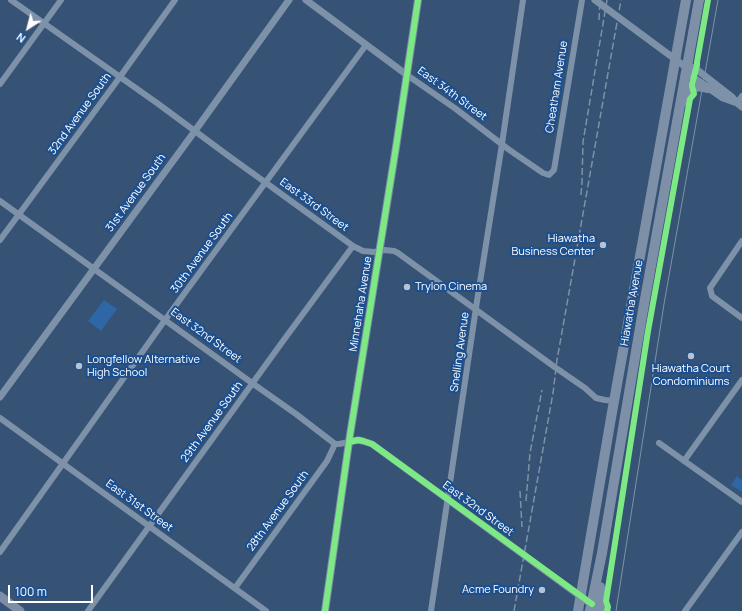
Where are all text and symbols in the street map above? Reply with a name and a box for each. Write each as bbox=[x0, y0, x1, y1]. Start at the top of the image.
north arrow bbox=[8, 8, 48, 48]
text: N bbox=[13, 30, 28, 47]
street label: Cheatham Avenue bbox=[543, 40, 571, 134]
street label: East 34th Street bbox=[415, 64, 489, 124]
street label: 32nd Avenue South bbox=[46, 70, 114, 158]
street label: 31st Avenue South bbox=[103, 151, 169, 235]
street label: East 33rd Street bbox=[277, 176, 351, 234]
street label: 30th Avenue South bbox=[168, 210, 236, 296]
place label: Hiawatha Business Center bbox=[511, 232, 595, 258]
marker: Hiawatha Business Center bbox=[598, 240, 608, 250]
street label: Minnehaha Avenue bbox=[347, 255, 375, 353]
street label: Hiawatha Avenue bbox=[618, 259, 646, 347]
place label: Trylon Cinema bbox=[415, 280, 487, 294]
marker: Trylon Cinema bbox=[402, 282, 412, 292]
street label: East 32nd Street bbox=[168, 306, 244, 366]
street label: Snelling Avenue bbox=[448, 311, 472, 393]
marker: Hiawatha Court Condominiums bbox=[686, 351, 696, 361]
place label: Longfellow Alternative High School bbox=[87, 353, 200, 379]
marker: Longfellow Alternative High School bbox=[74, 361, 84, 371]
place label: Hiawatha Court Condominiums bbox=[652, 362, 730, 388]
street label: 29th Avenue South bbox=[178, 379, 246, 465]
street label: 28th Avenue South bbox=[244, 468, 312, 554]
street label: East 31st Street bbox=[103, 477, 175, 535]
street label: East 32nd Street bbox=[440, 479, 516, 539]
scale bar bbox=[10, 577, 95, 603]
text: 100 m bbox=[15, 583, 47, 600]
place label: Acme Foundry bbox=[462, 583, 534, 597]
marker: Acme Foundry bbox=[537, 585, 547, 595]

